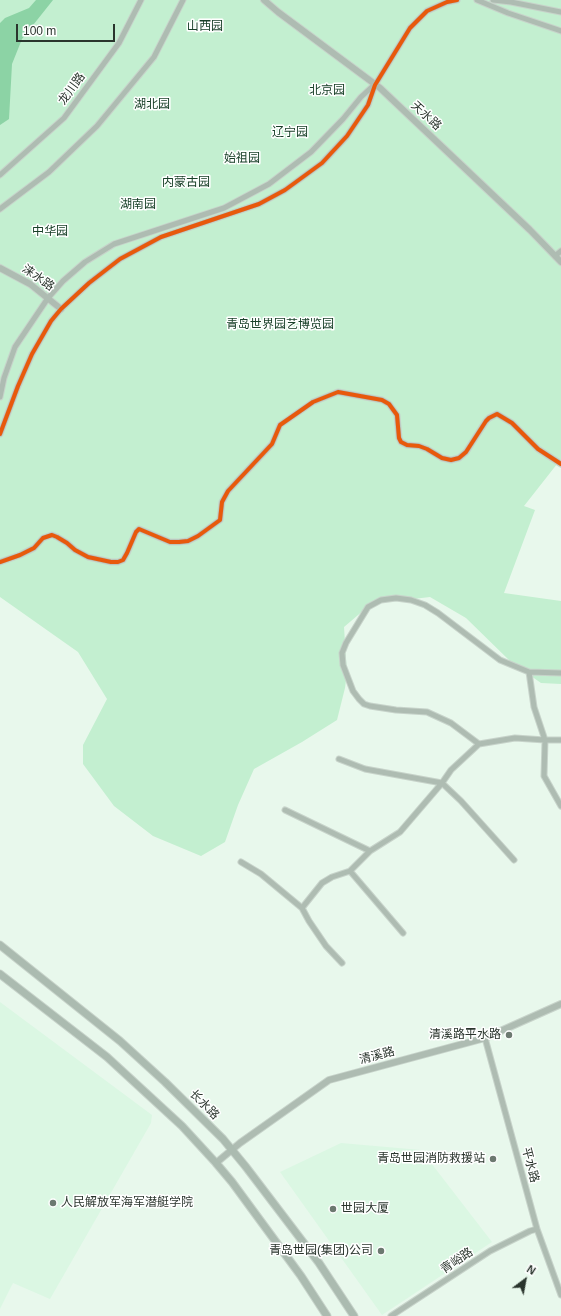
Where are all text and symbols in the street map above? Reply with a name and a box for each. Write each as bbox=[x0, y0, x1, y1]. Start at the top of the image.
scale bar bbox=[18, 16, 117, 42]
park label: 山西园 bbox=[187, 20, 223, 34]
text: 100 m bbox=[23, 24, 56, 38]
street label: 龙川路 bbox=[56, 70, 88, 108]
park label: 北京园 bbox=[309, 84, 345, 98]
park label: 湖北园 bbox=[134, 98, 170, 112]
street label: 天水路 bbox=[408, 98, 444, 134]
park label: 辽宁园 bbox=[272, 126, 308, 140]
park label: 始祖园 bbox=[224, 152, 260, 166]
park label: 内蒙古园 bbox=[162, 176, 210, 190]
park label: 湖南园 bbox=[120, 198, 156, 212]
park label: 中华园 bbox=[32, 225, 68, 239]
street label: 涞水路 bbox=[19, 262, 57, 294]
park label: 青岛世界园艺博览园 bbox=[226, 318, 334, 332]
place label: 清溪路平水路 bbox=[429, 1028, 501, 1042]
marker: 清溪路平水路 bbox=[504, 1030, 514, 1040]
street label: 清溪路 bbox=[358, 1044, 396, 1068]
street label: 长水路 bbox=[186, 1087, 222, 1123]
street label: 平水路 bbox=[518, 1146, 542, 1184]
place label: 青岛世园消防救援站 bbox=[377, 1152, 485, 1166]
marker: 青岛世园消防救援站 bbox=[488, 1154, 498, 1164]
place label: 人民解放军海军潜艇学院 bbox=[61, 1196, 193, 1210]
marker: 人民解放军海军潜艇学院 bbox=[48, 1198, 58, 1208]
place label: 世园大厦 bbox=[341, 1202, 389, 1216]
marker: 世园大厦 bbox=[328, 1204, 338, 1214]
place label: 青岛世园(集团)公司 bbox=[269, 1244, 373, 1258]
street label: 青峪路 bbox=[438, 1245, 476, 1277]
marker: 青岛世园(集团)公司 bbox=[376, 1246, 386, 1256]
north arrow bbox=[505, 1260, 545, 1300]
text: N bbox=[525, 1263, 538, 1277]

